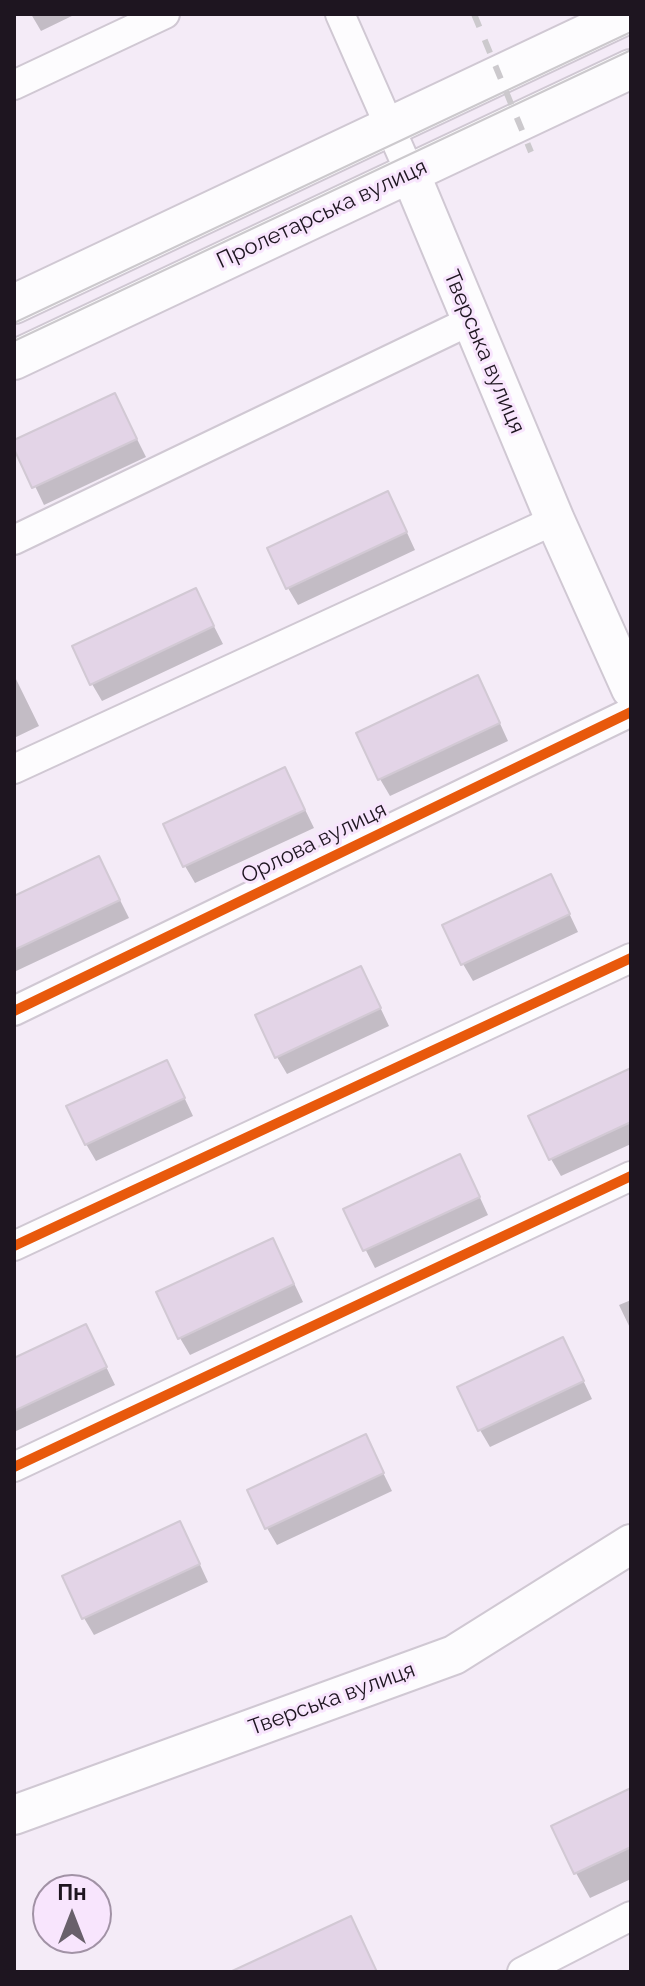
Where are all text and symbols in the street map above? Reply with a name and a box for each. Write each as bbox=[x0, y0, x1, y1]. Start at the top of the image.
street label: Пролетарська вулиця bbox=[213, 154, 431, 274]
street label: Тверська вулиця bbox=[438, 266, 530, 438]
street label: Орлова вулиця bbox=[237, 796, 391, 890]
street label: Тверська вулиця bbox=[245, 1657, 419, 1741]
north arrow bbox=[32, 1874, 112, 1954]
text: Пн bbox=[57, 1879, 87, 1905]

